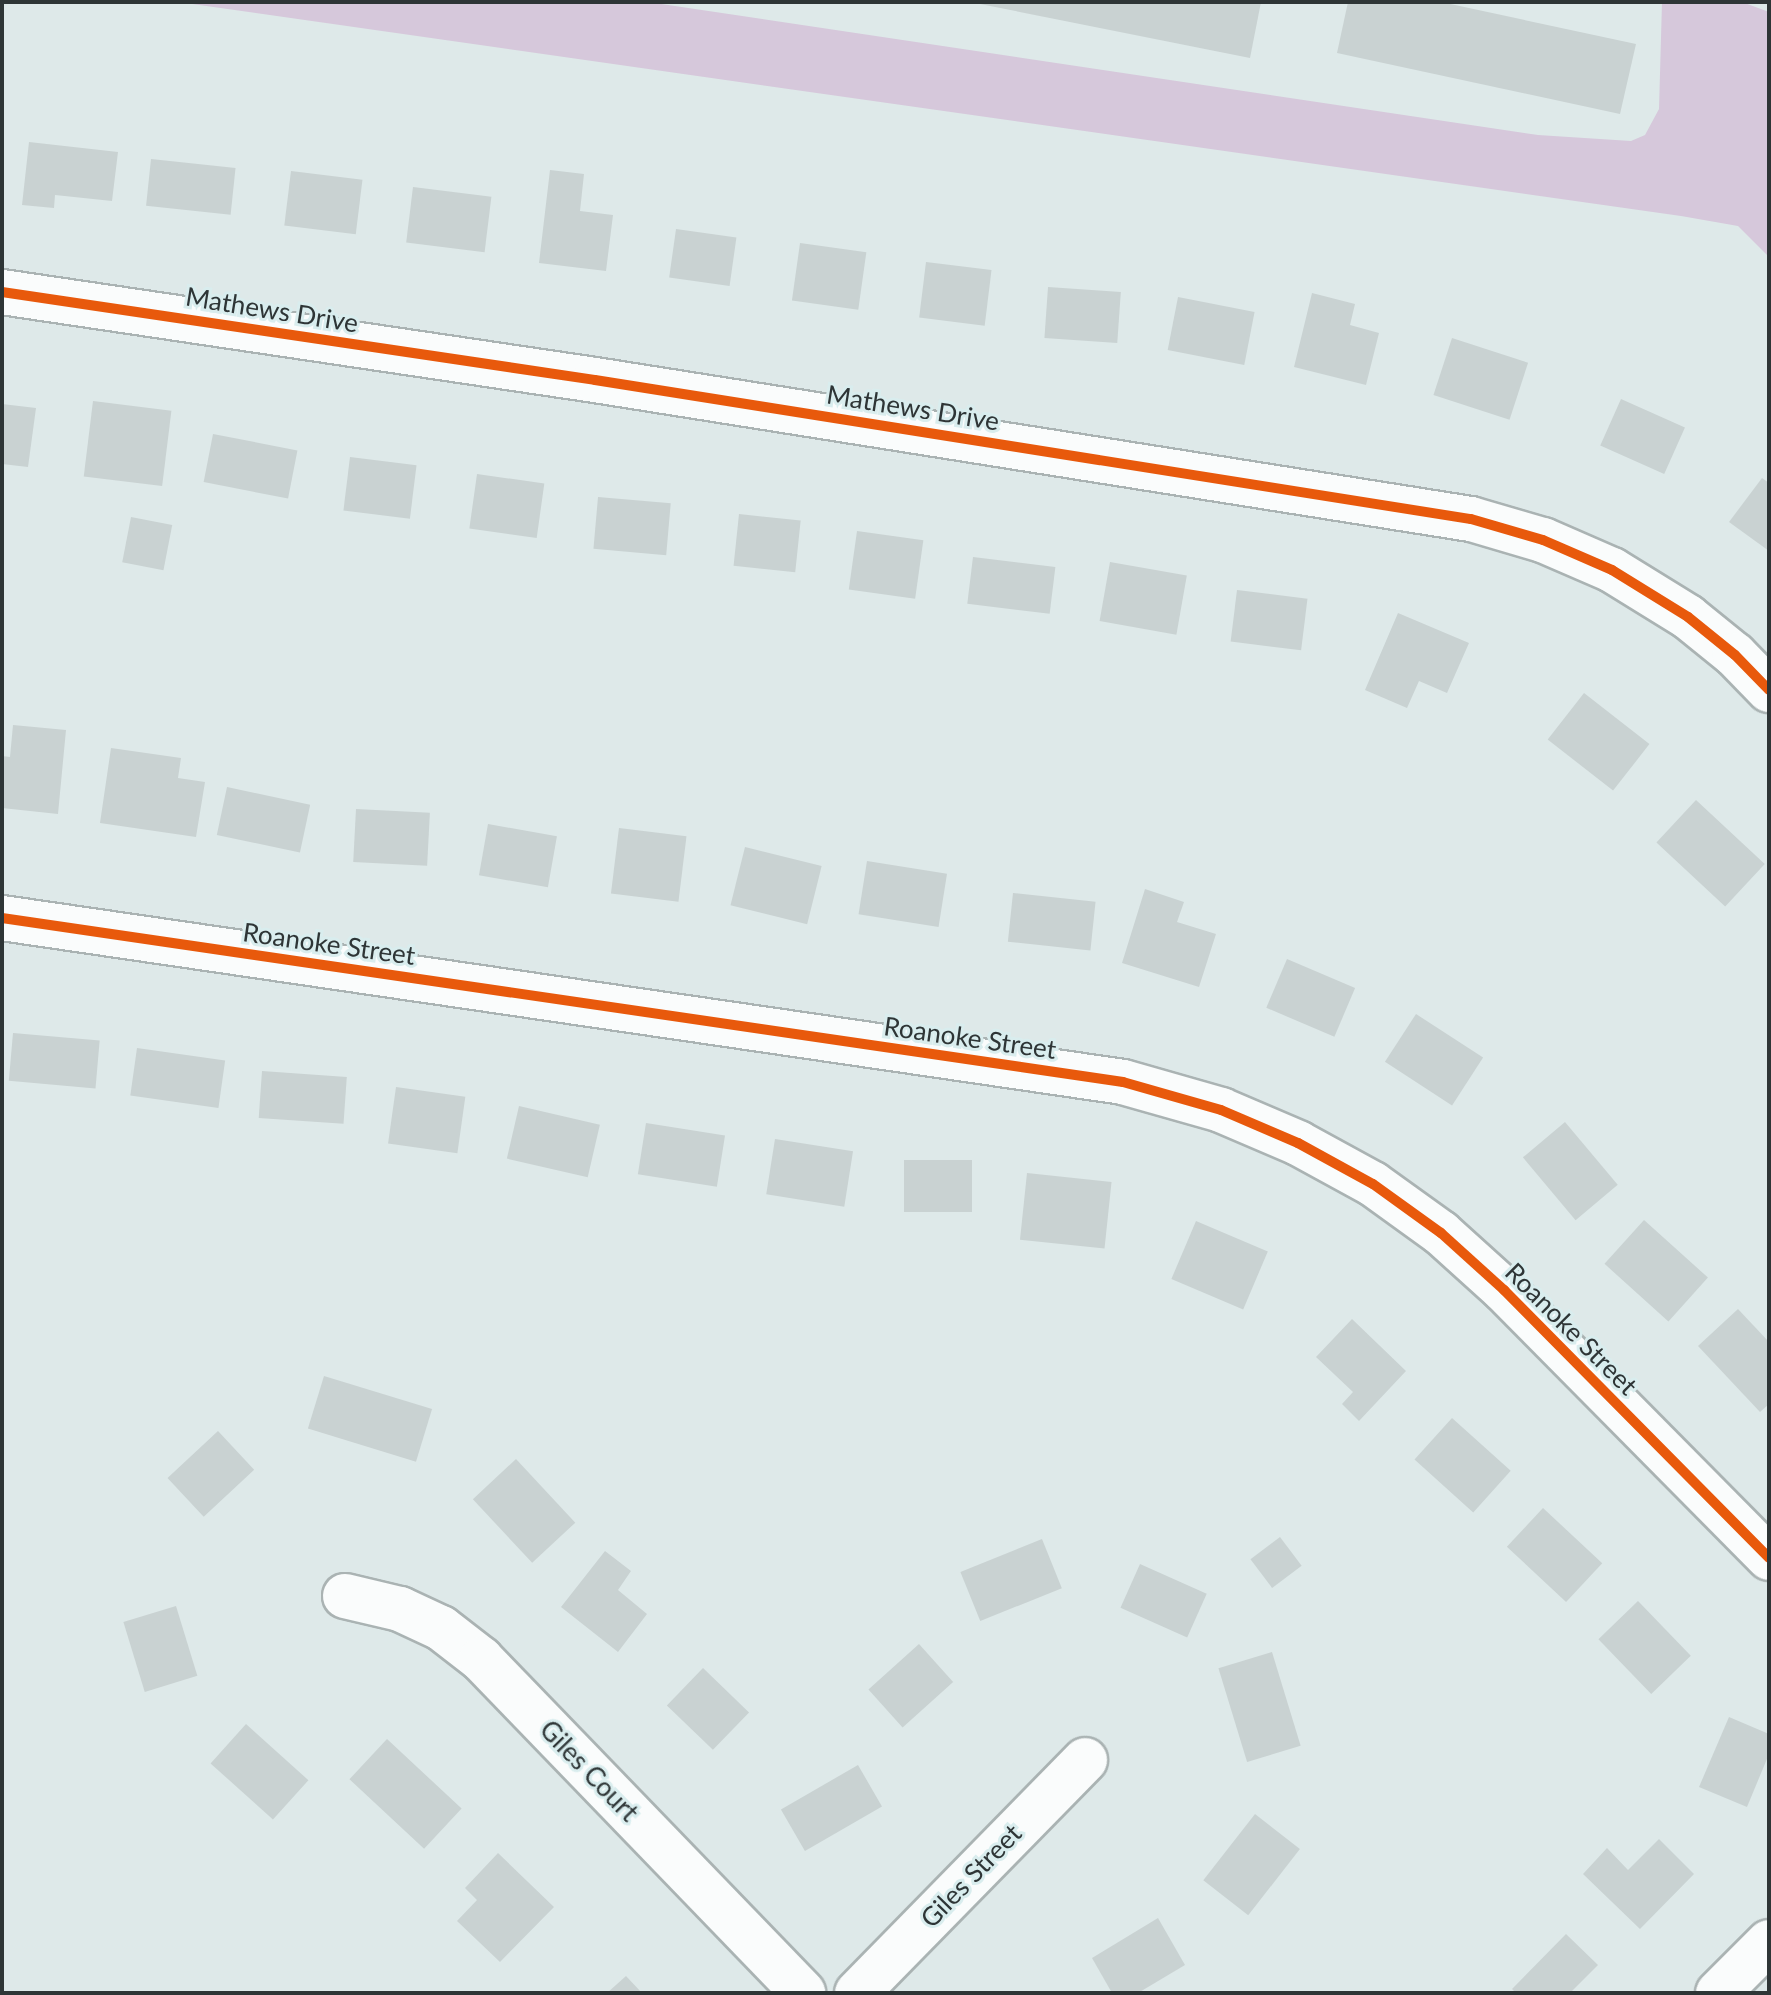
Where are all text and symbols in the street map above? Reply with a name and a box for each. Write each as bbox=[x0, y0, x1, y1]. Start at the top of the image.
street label: Mathews Drive bbox=[184, 281, 360, 339]
street label: Mathews Drive bbox=[825, 379, 1001, 437]
street label: Roanoke Street bbox=[241, 916, 417, 972]
street label: Roanoke Street bbox=[882, 1010, 1058, 1066]
street label: Roanoke Street bbox=[1499, 1257, 1643, 1401]
street label: Giles Court bbox=[533, 1714, 645, 1828]
street label: Giles Street bbox=[914, 1818, 1028, 1934]

